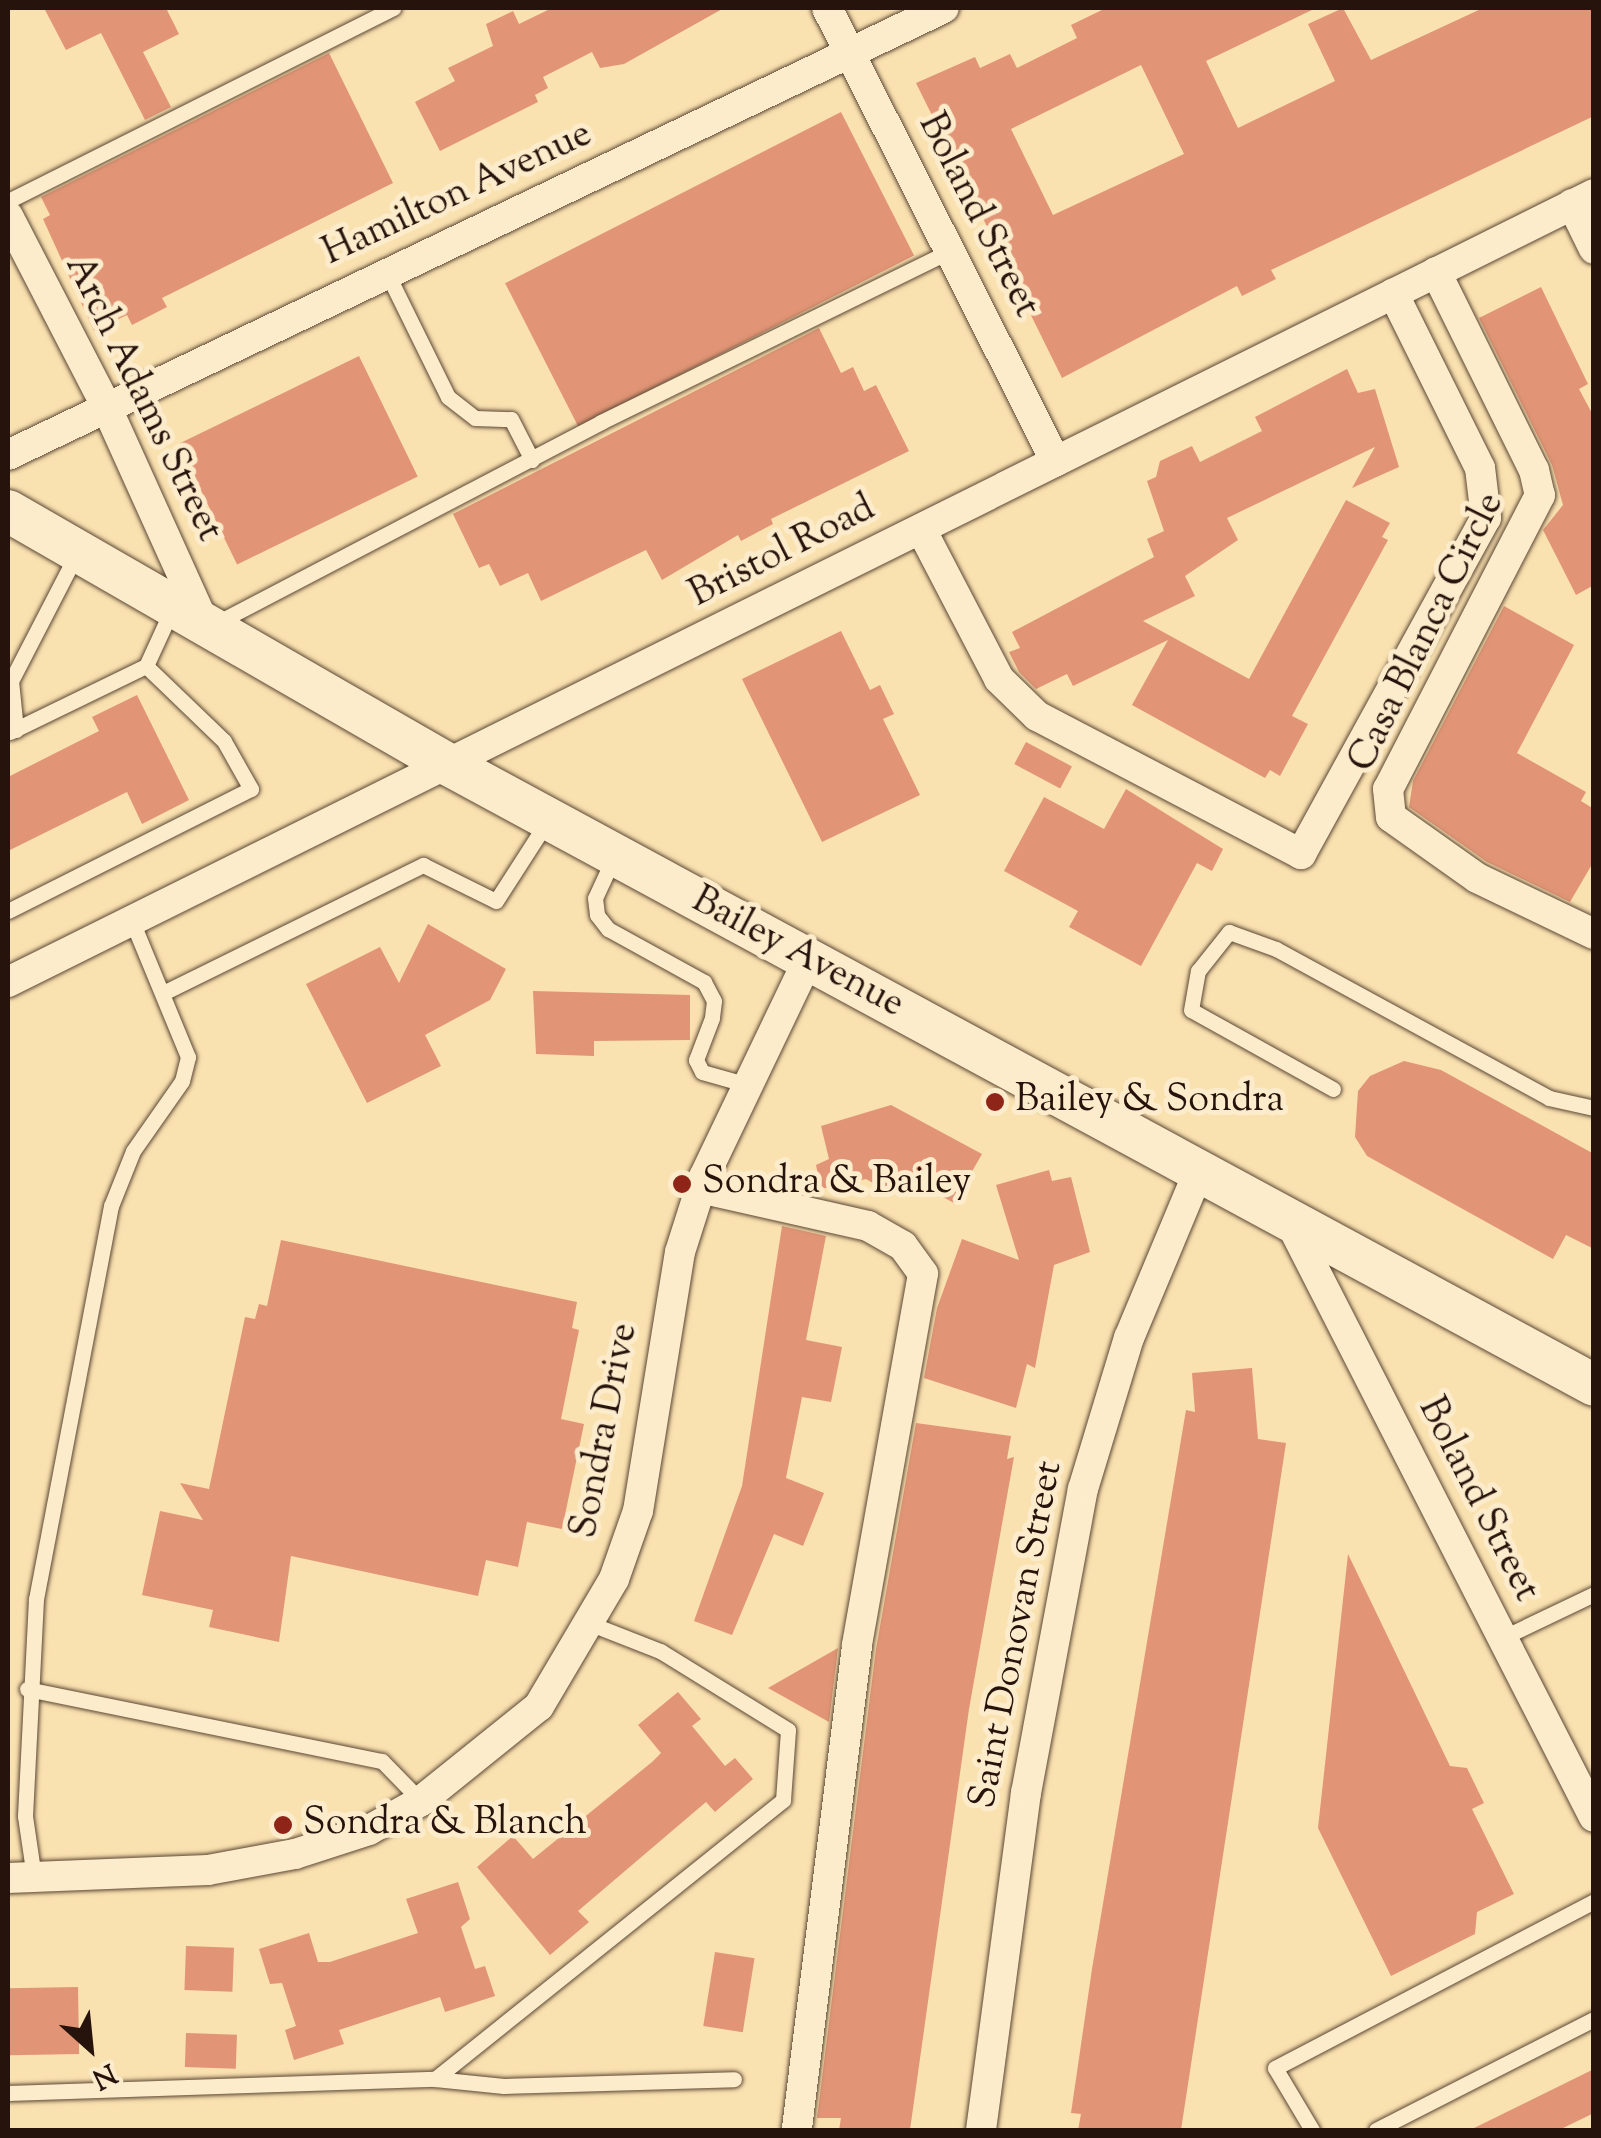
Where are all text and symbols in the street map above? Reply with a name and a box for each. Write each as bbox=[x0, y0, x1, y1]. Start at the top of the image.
street label: Boland Street bbox=[906, 107, 1048, 325]
street label: Hamilton Avenue bbox=[316, 113, 600, 277]
street label: Arch Adams Street bbox=[53, 249, 231, 549]
street label: Casa Blanca Circle bbox=[1341, 486, 1515, 780]
street label: Bristol Road bbox=[683, 487, 883, 619]
street label: Bailey Avenue bbox=[683, 879, 911, 1029]
place label: Bailey & Sondra bbox=[1015, 1079, 1284, 1125]
marker: Bailey & Sondra bbox=[984, 1091, 1006, 1113]
place label: Sondra & Bailey bbox=[702, 1161, 971, 1207]
marker: Sondra & Bailey bbox=[671, 1173, 693, 1195]
street label: Sondra Drive bbox=[563, 1320, 649, 1542]
street label: Boland Street bbox=[1406, 1391, 1548, 1609]
street label: Saint Donovan Street bbox=[962, 1457, 1074, 1813]
place label: Sondra & Blanch bbox=[303, 1802, 587, 1848]
marker: Sondra & Blanch bbox=[272, 1814, 294, 1836]
north arrow bbox=[40, 1998, 140, 2098]
text: N bbox=[85, 2052, 123, 2098]

